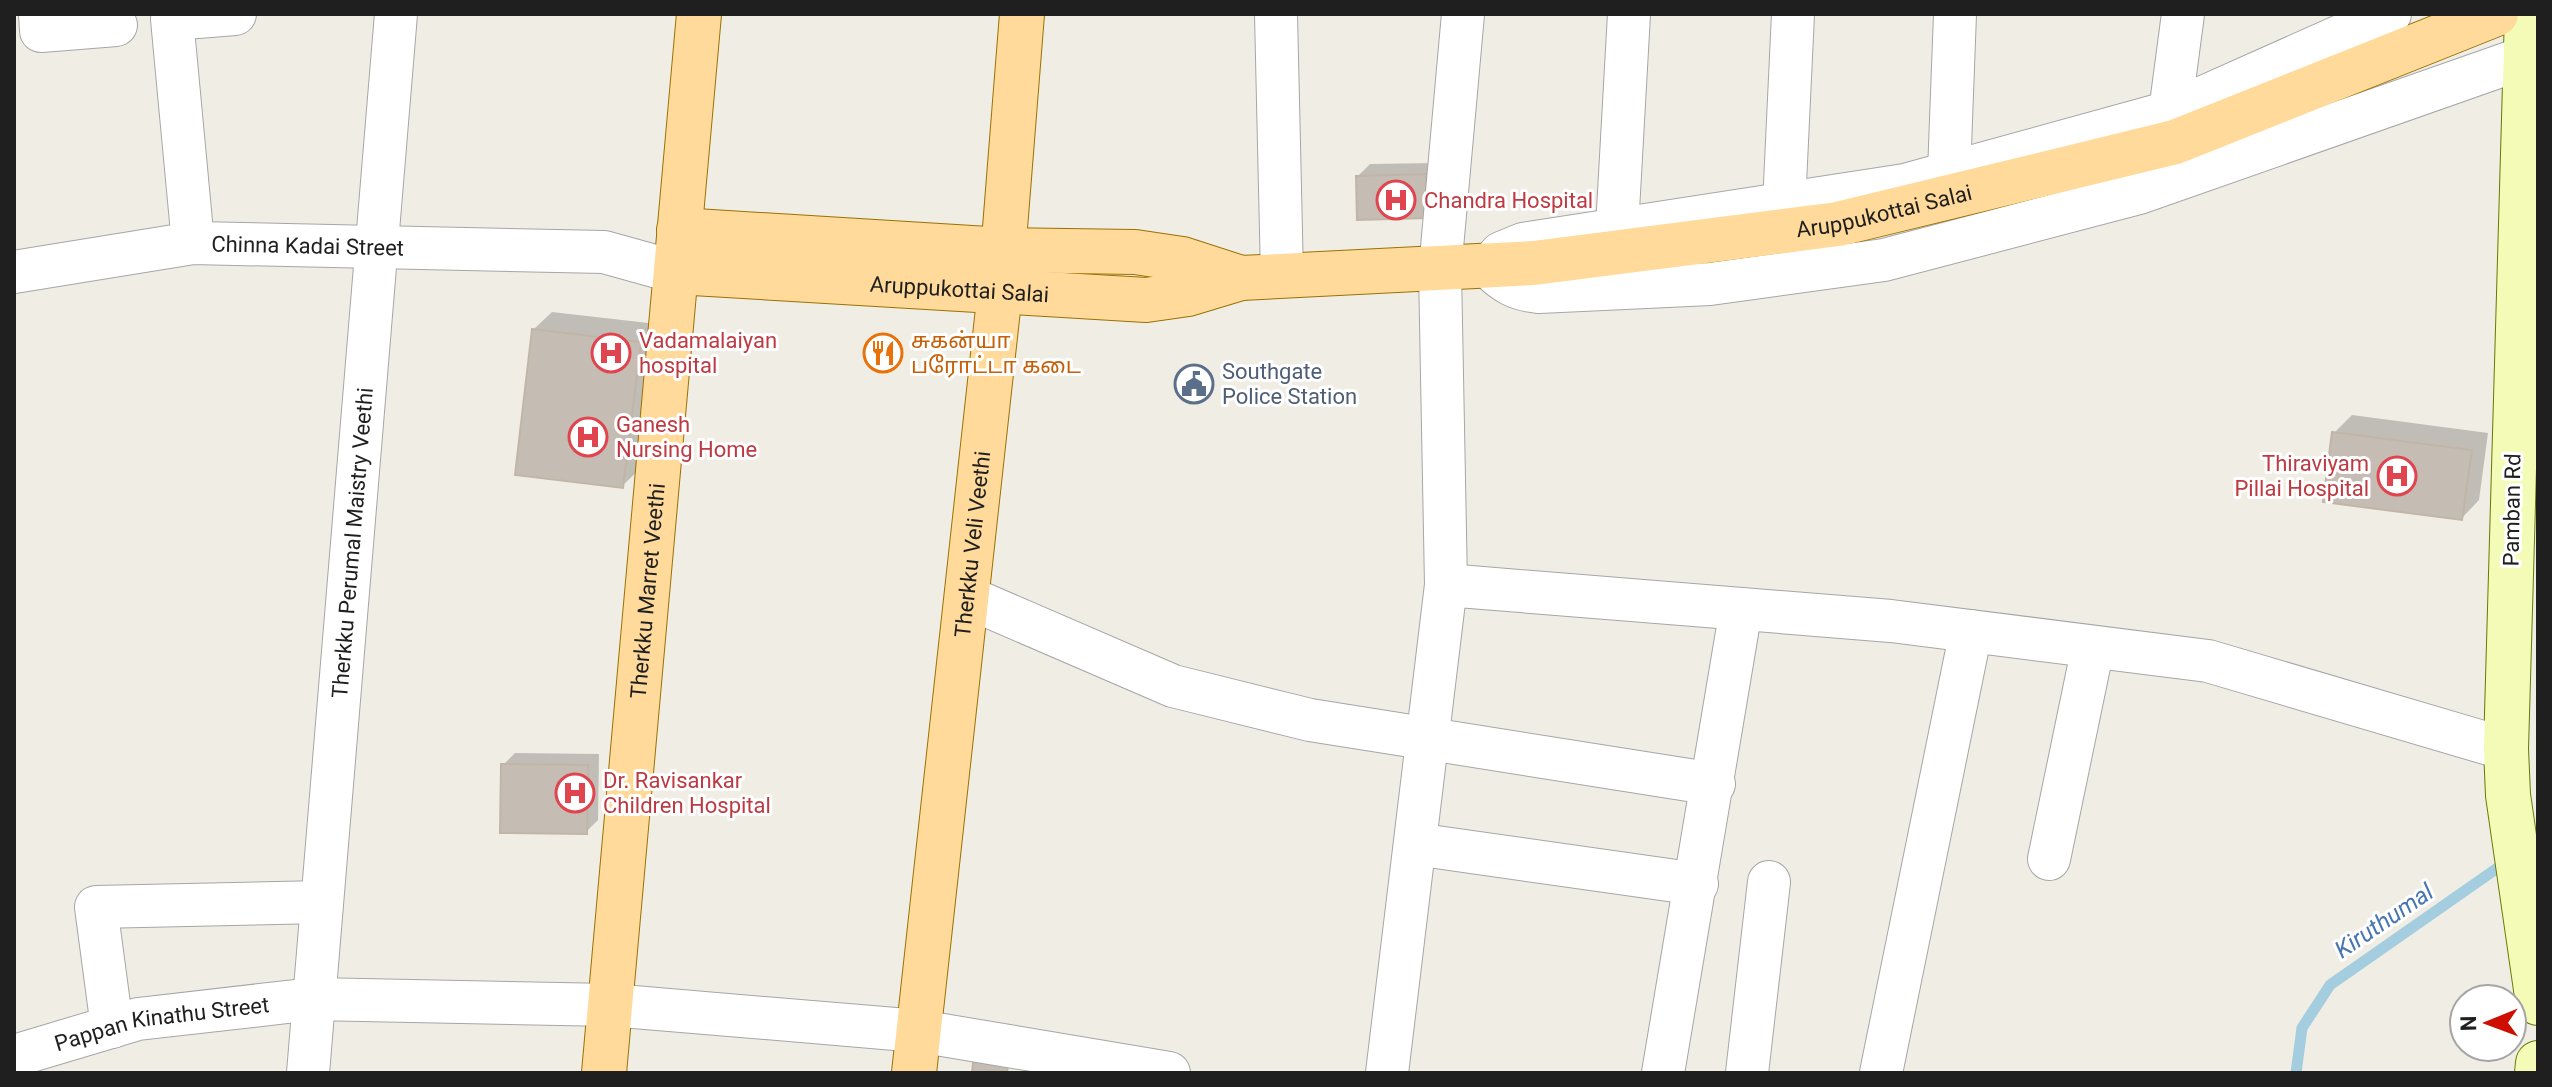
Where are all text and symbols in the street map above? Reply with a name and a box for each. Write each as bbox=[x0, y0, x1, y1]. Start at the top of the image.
hospital icon: Chandra Hospital bbox=[1375, 179, 1417, 221]
street label: Aruppukottai Salai bbox=[1795, 179, 1974, 242]
place label: Chandra Hospital bbox=[1424, 188, 1593, 213]
street label: Chinna Kadai Street bbox=[211, 231, 404, 260]
street label: Aruppukottai Salai bbox=[869, 271, 1050, 307]
place label: Vadamalaiyan hospital bbox=[639, 328, 777, 378]
place label: சுகன்யா பரோட்டா கடை bbox=[911, 328, 1081, 378]
hospital icon: Vadamalaiyan hospital bbox=[590, 332, 632, 374]
restaurant icon: சுகன்யா பரோட்டா கடை bbox=[862, 332, 904, 374]
place label: Southgate Police Station bbox=[1222, 359, 1357, 409]
public building icon: Southgate Police Station bbox=[1173, 363, 1215, 405]
street label: Therkku Perumal Maistry Veethi bbox=[327, 386, 377, 699]
place label: Ganesh Nursing Home bbox=[616, 412, 757, 462]
hospital icon: Ganesh Nursing Home bbox=[567, 416, 609, 458]
street label: Therkku Veli Veethi bbox=[949, 450, 995, 639]
place label: Thiraviyam Pillai Hospital bbox=[2234, 451, 2369, 501]
street label: Pamban Rd bbox=[2499, 453, 2525, 567]
hospital icon: Thiraviyam Pillai Hospital bbox=[2376, 455, 2418, 497]
street label: Therkku Marret Veethi bbox=[625, 482, 669, 700]
place label: Dr. Ravisankar Children Hospital bbox=[603, 768, 771, 818]
hospital icon: Dr. Ravisankar Children Hospital bbox=[554, 772, 596, 814]
water label: Kiruthumal bbox=[2329, 878, 2439, 964]
north arrow bbox=[2448, 983, 2528, 1063]
street label: Pappan Kinathu Street bbox=[51, 992, 270, 1056]
text: N bbox=[2456, 1015, 2481, 1031]

